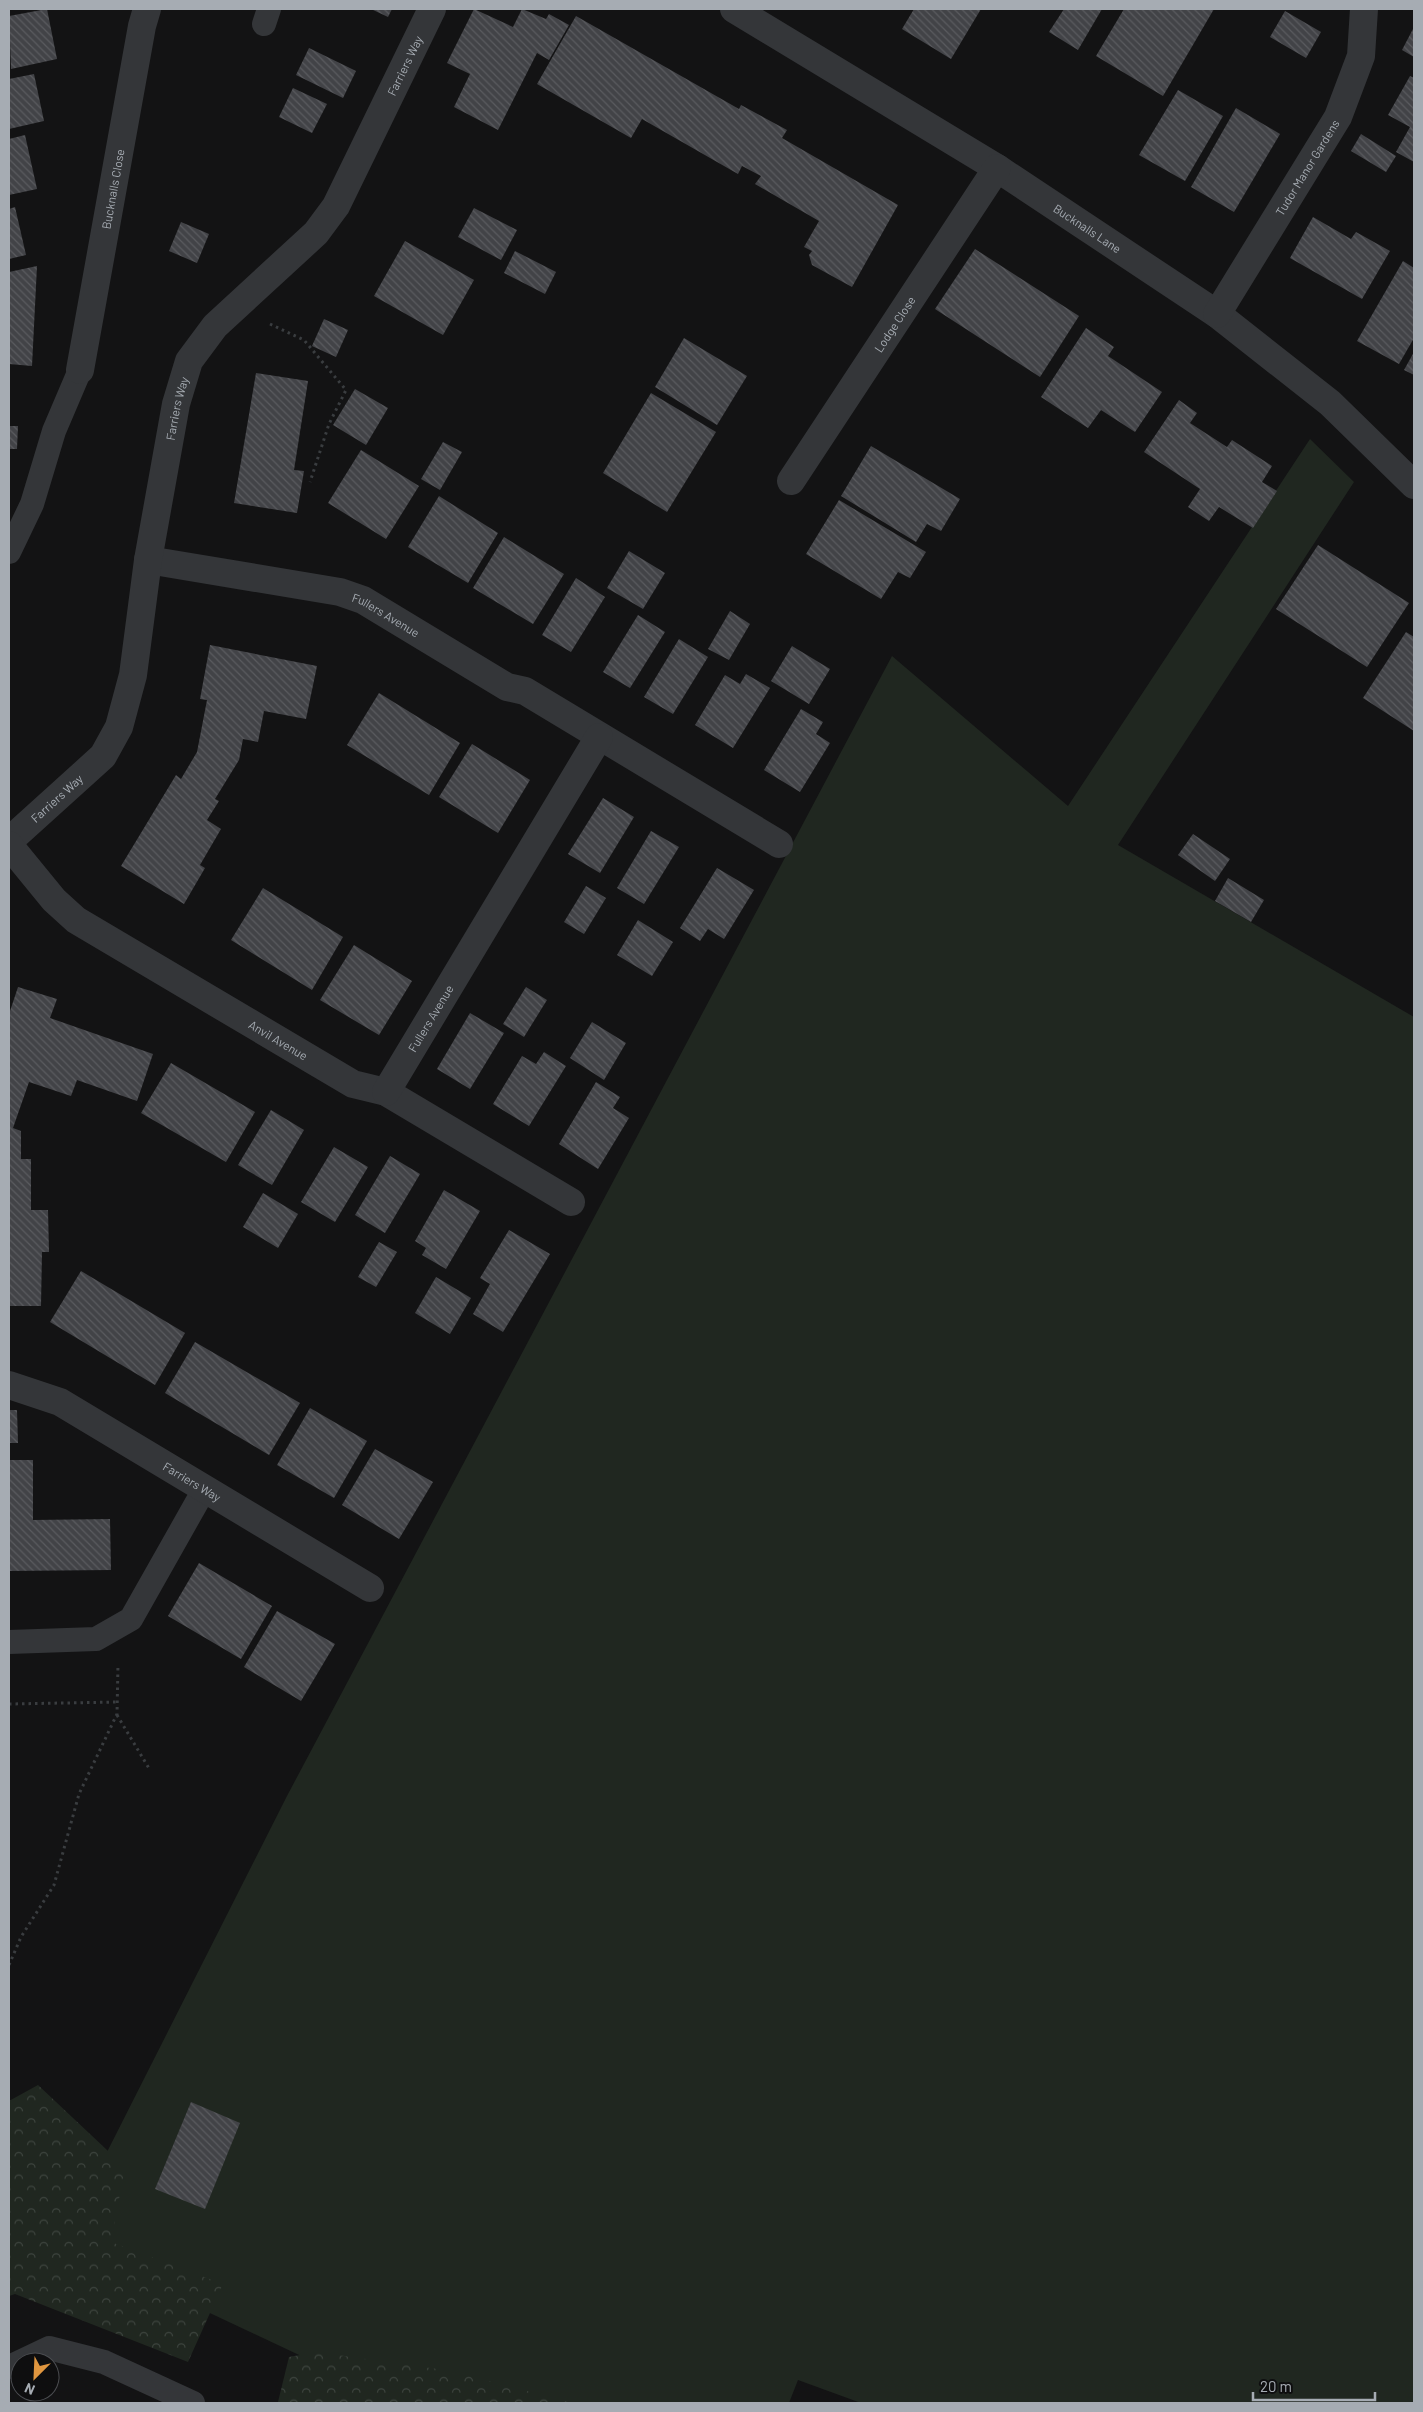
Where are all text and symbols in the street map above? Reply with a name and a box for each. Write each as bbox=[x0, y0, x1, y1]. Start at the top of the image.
street label: Farriers Way bbox=[384, 33, 425, 98]
street label: Tudor Manor Gardens bbox=[1272, 117, 1342, 218]
street label: Bucknalls Close bbox=[99, 148, 127, 230]
street label: Bucknalls Lane bbox=[1051, 201, 1124, 256]
street label: Lodge Close bbox=[871, 293, 918, 355]
street label: Farriers Way bbox=[163, 374, 191, 441]
street label: Fullers Avenue bbox=[350, 590, 422, 640]
street label: Farriers Way bbox=[28, 771, 86, 825]
street label: Fullers Avenue bbox=[405, 982, 456, 1054]
street label: Anvil Avenue bbox=[247, 1017, 310, 1063]
street label: Farriers Way bbox=[161, 1459, 224, 1504]
north arrow bbox=[10, 2352, 60, 2402]
scale bar bbox=[1253, 2370, 1376, 2402]
text: 20 m bbox=[1260, 2377, 1292, 2395]
text: N bbox=[22, 2380, 37, 2399]

